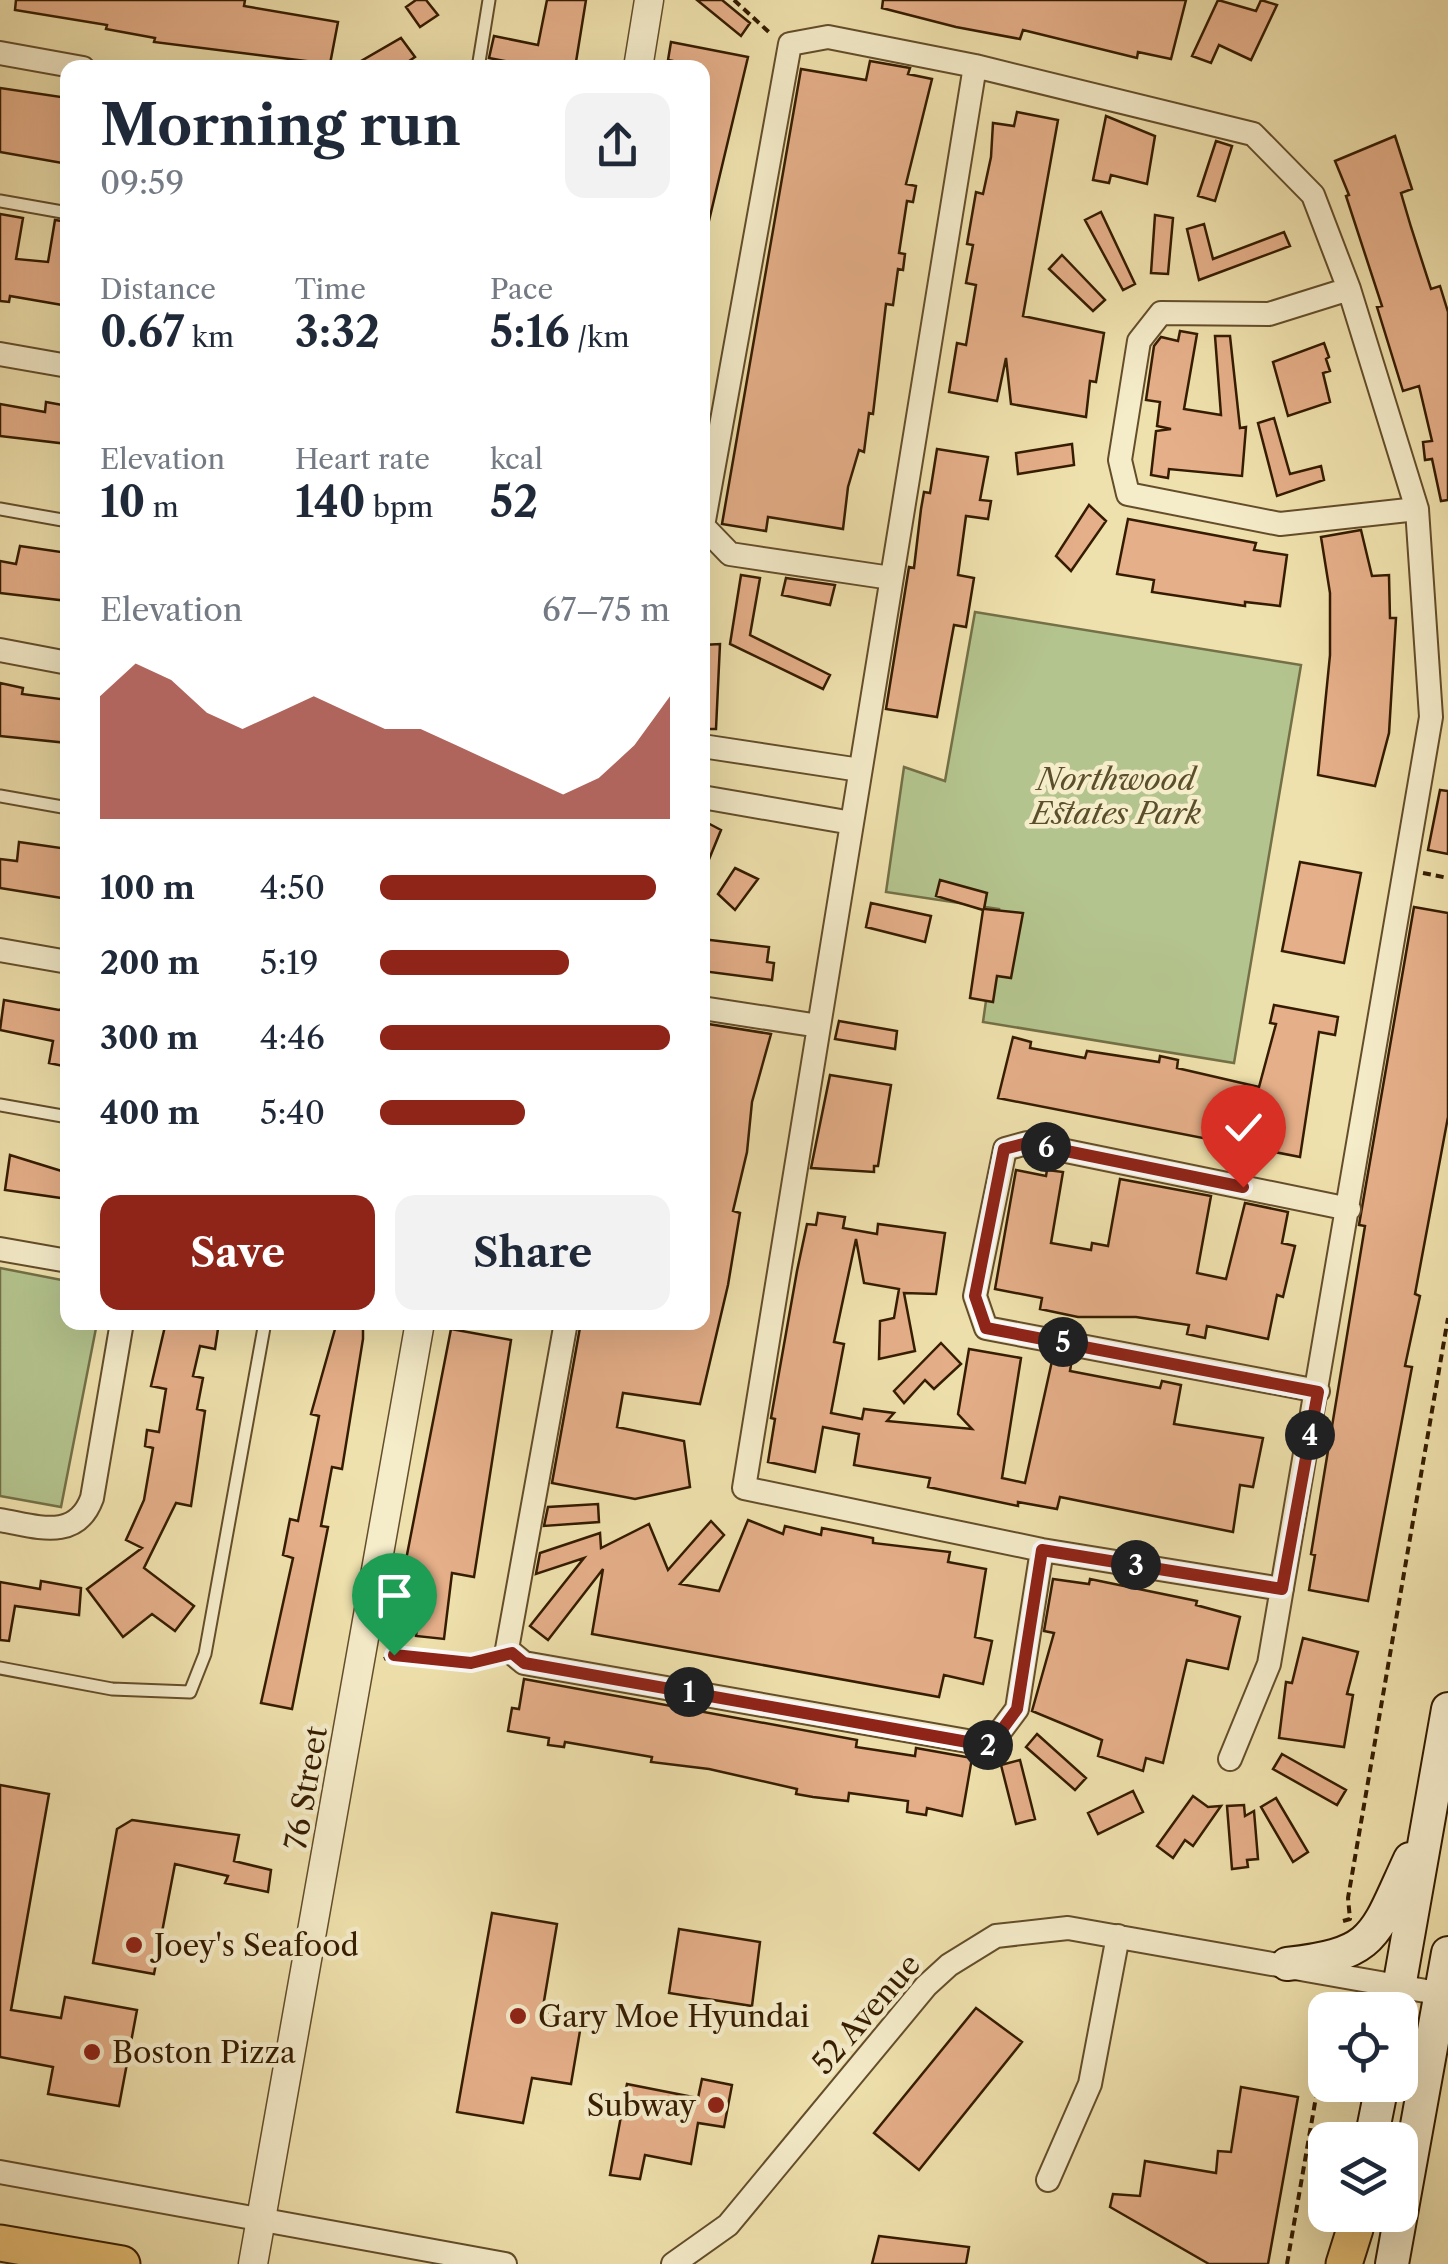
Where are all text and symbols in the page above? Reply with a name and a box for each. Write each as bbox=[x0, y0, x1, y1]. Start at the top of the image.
text: Morning run bbox=[100, 92, 461, 159]
button: share bbox=[565, 93, 670, 198]
text: 09:59 bbox=[100, 163, 184, 202]
text: Distance bbox=[100, 272, 216, 306]
text: Time bbox=[295, 272, 366, 306]
text: Pace bbox=[490, 272, 553, 306]
text: 0.67 bbox=[100, 306, 184, 358]
text: 3:32 bbox=[295, 306, 380, 358]
text: 5:16 bbox=[490, 306, 570, 358]
text: km bbox=[184, 320, 234, 354]
text: /km bbox=[570, 320, 629, 354]
text: Elevation bbox=[100, 442, 225, 476]
text: Heart rate bbox=[295, 442, 430, 476]
text: kcal bbox=[490, 442, 543, 476]
text: 10 bbox=[100, 476, 145, 528]
text: 140 bbox=[295, 476, 366, 528]
text: 52 bbox=[490, 476, 538, 528]
text: m bbox=[145, 490, 179, 524]
text: bpm bbox=[366, 490, 433, 524]
text: Elevation bbox=[100, 590, 243, 629]
text: 67–75 m bbox=[542, 590, 670, 629]
park label: Northwood Estates Park bbox=[1029, 761, 1202, 832]
text: 100 m bbox=[100, 868, 195, 907]
text: 4:50 bbox=[260, 868, 325, 907]
text: 200 m bbox=[100, 943, 200, 982]
text: 5:19 bbox=[260, 943, 319, 982]
text: 300 m bbox=[100, 1018, 199, 1057]
text: 4:46 bbox=[260, 1018, 325, 1057]
pin bbox=[1201, 1085, 1286, 1188]
text: 400 m bbox=[100, 1093, 200, 1132]
text: 5:40 bbox=[260, 1093, 325, 1132]
icon: check bbox=[1216, 1100, 1271, 1155]
pin: 6 bbox=[1021, 1122, 1071, 1172]
text: 6 bbox=[1038, 1130, 1054, 1164]
button: Save bbox=[100, 1195, 375, 1310]
button: Share bbox=[395, 1195, 670, 1310]
pin: 5 bbox=[1038, 1317, 1088, 1367]
text: 5 bbox=[1055, 1325, 1071, 1359]
pin: 4 bbox=[1285, 1410, 1335, 1460]
text: 4 bbox=[1302, 1418, 1318, 1452]
pin: 3 bbox=[1111, 1540, 1161, 1590]
text: 3 bbox=[1128, 1548, 1144, 1582]
pin bbox=[352, 1553, 437, 1656]
icon: arrive bbox=[367, 1568, 422, 1623]
pin: 1 bbox=[664, 1667, 714, 1717]
text: 1 bbox=[683, 1675, 695, 1709]
pin: 2 bbox=[963, 1720, 1013, 1770]
street label: 76 Street bbox=[277, 1723, 335, 1853]
text: 2 bbox=[980, 1728, 996, 1762]
place label: Joey's Seafood bbox=[150, 1927, 359, 1964]
marker: Joey's Seafood bbox=[123, 1934, 145, 1956]
street label: 52 Avenue bbox=[804, 1946, 928, 2082]
map controls bbox=[1308, 1992, 1418, 2232]
button: locate bbox=[1308, 1992, 1418, 2102]
place label: Gary Moe Hyundai bbox=[538, 1998, 809, 2035]
marker: Gary Moe Hyundai bbox=[507, 2005, 529, 2027]
place label: Boston Pizza bbox=[112, 2034, 296, 2071]
marker: Boston Pizza bbox=[81, 2041, 103, 2063]
place label: Subway bbox=[586, 2087, 696, 2124]
marker: Subway bbox=[705, 2094, 727, 2116]
button: layers bbox=[1308, 2122, 1418, 2232]

